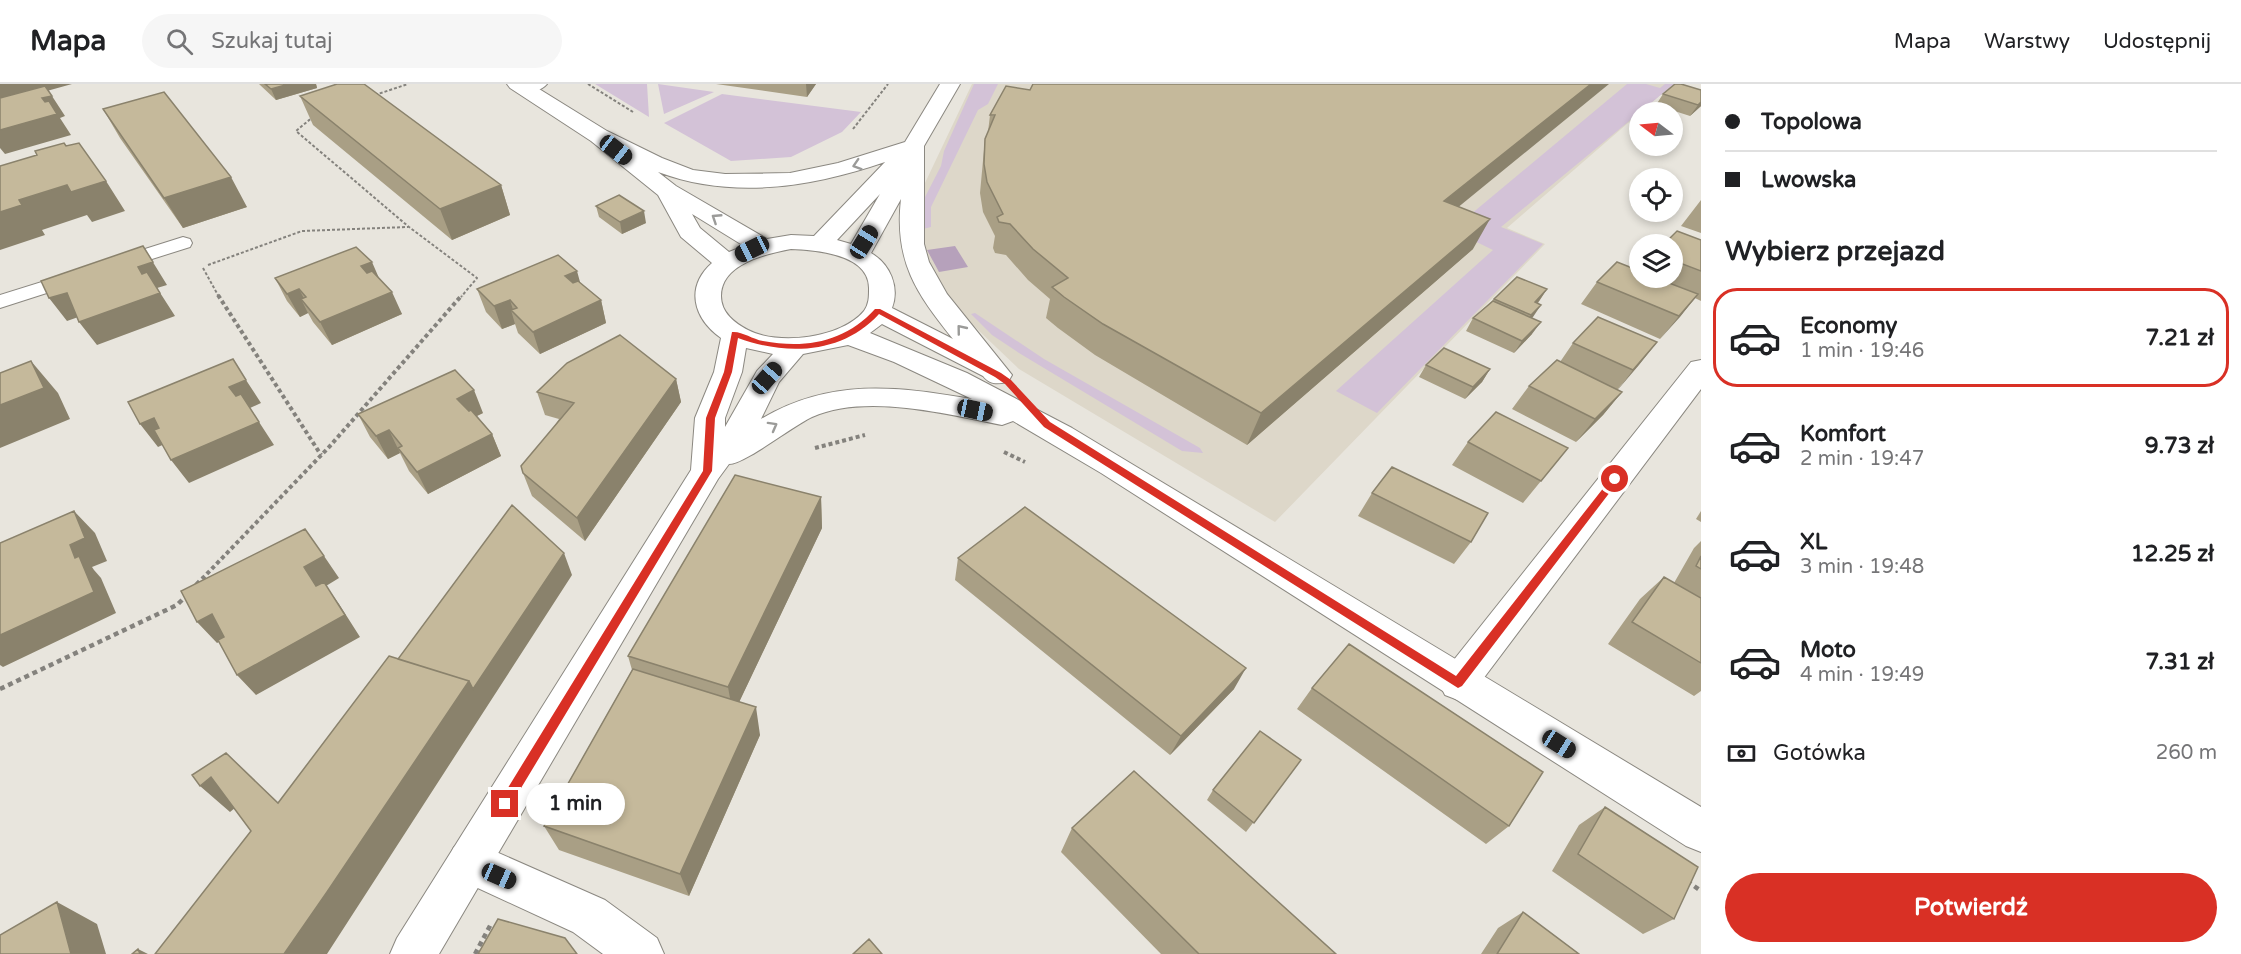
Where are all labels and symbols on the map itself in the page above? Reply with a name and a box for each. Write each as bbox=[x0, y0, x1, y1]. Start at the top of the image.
north arrow bbox=[1629, 102, 1683, 156]
car bbox=[596, 132, 636, 168]
one-way arrow bbox=[852, 157, 863, 170]
one-way arrow bbox=[712, 213, 722, 225]
car bbox=[847, 222, 881, 262]
car bbox=[732, 233, 772, 265]
one-way arrow bbox=[958, 325, 969, 336]
car bbox=[748, 359, 786, 397]
car bbox=[956, 397, 994, 423]
one-way arrow bbox=[766, 422, 777, 433]
route start bbox=[1601, 465, 1628, 492]
car bbox=[1539, 727, 1579, 761]
callout: 1 min bbox=[526, 783, 625, 825]
route end bbox=[491, 790, 518, 817]
car bbox=[479, 860, 519, 892]

